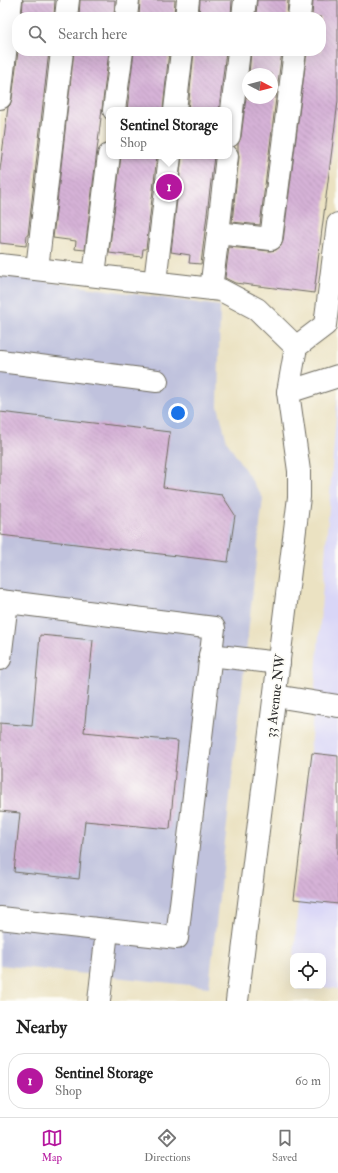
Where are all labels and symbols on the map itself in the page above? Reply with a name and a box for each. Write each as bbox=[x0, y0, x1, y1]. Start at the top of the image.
north arrow bbox=[242, 68, 278, 104]
pin: 1 bbox=[156, 172, 182, 202]
your location bbox=[168, 403, 188, 423]
street label: 33 Avenue NW bbox=[262, 653, 289, 739]

